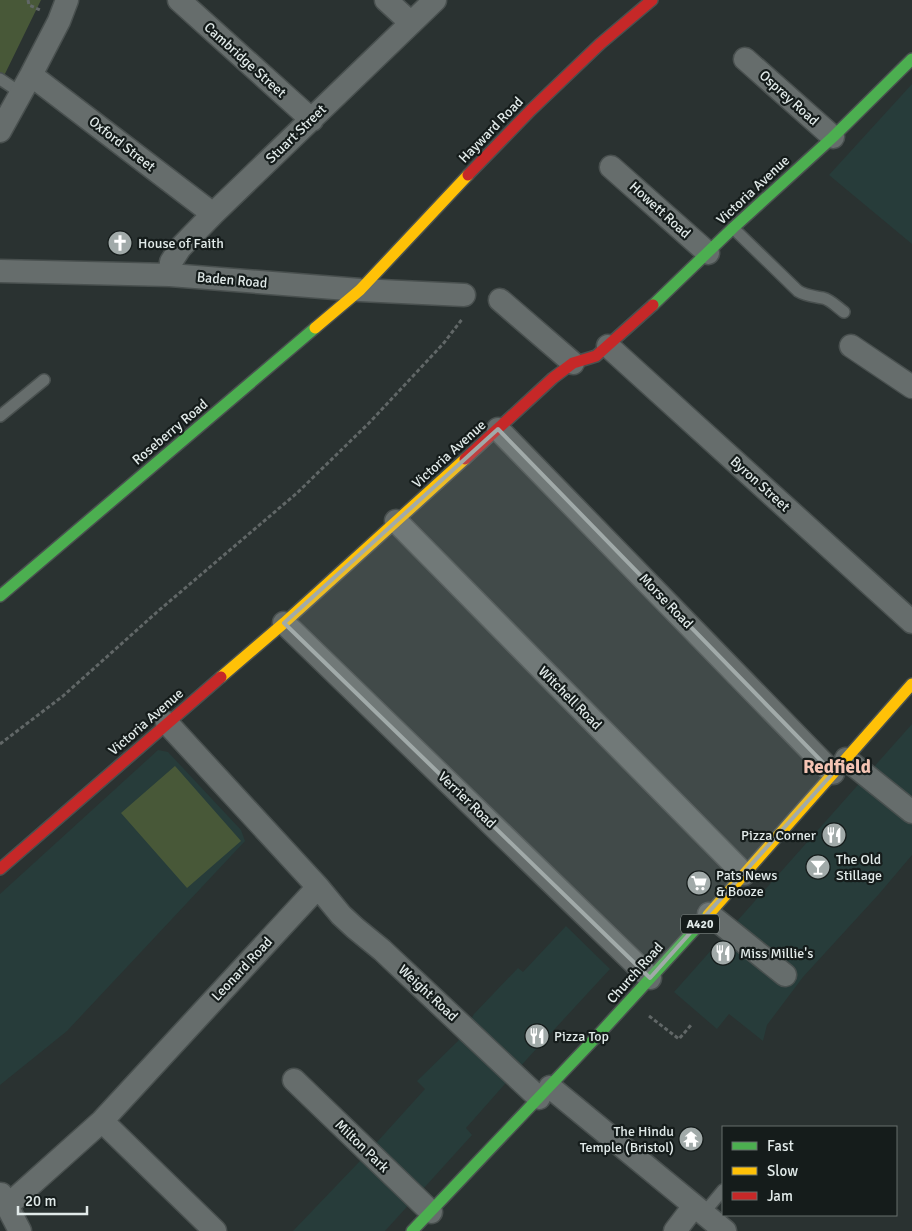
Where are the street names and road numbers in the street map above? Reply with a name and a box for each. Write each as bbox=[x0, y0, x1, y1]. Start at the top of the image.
street label: Cambridge Street bbox=[200, 19, 290, 101]
street label: Osprey Road bbox=[756, 67, 822, 129]
street label: Hayward Road bbox=[455, 93, 527, 167]
street label: Stuart Street bbox=[262, 101, 330, 167]
street label: Oxford Street bbox=[85, 113, 159, 175]
street label: Victoria Avenue bbox=[713, 152, 793, 228]
street label: Howett Road bbox=[626, 178, 694, 242]
street label: Baden Road bbox=[196, 268, 268, 292]
street label: Roseberry Road bbox=[129, 396, 211, 468]
street label: Victoria Avenue bbox=[409, 416, 489, 492]
street label: Byron Street bbox=[727, 453, 793, 515]
street label: Morse Road bbox=[636, 570, 696, 632]
street label: Witchell Road bbox=[535, 663, 605, 733]
street label: Victoria Avenue bbox=[105, 685, 187, 759]
street label: Verrier Road bbox=[435, 768, 499, 832]
road number: A420 bbox=[681, 914, 719, 934]
street label: Leonard Road bbox=[208, 933, 276, 1005]
street label: Church Road bbox=[603, 939, 667, 1007]
street label: Weight Road bbox=[395, 961, 461, 1025]
street label: Milton Park bbox=[331, 1116, 393, 1176]

